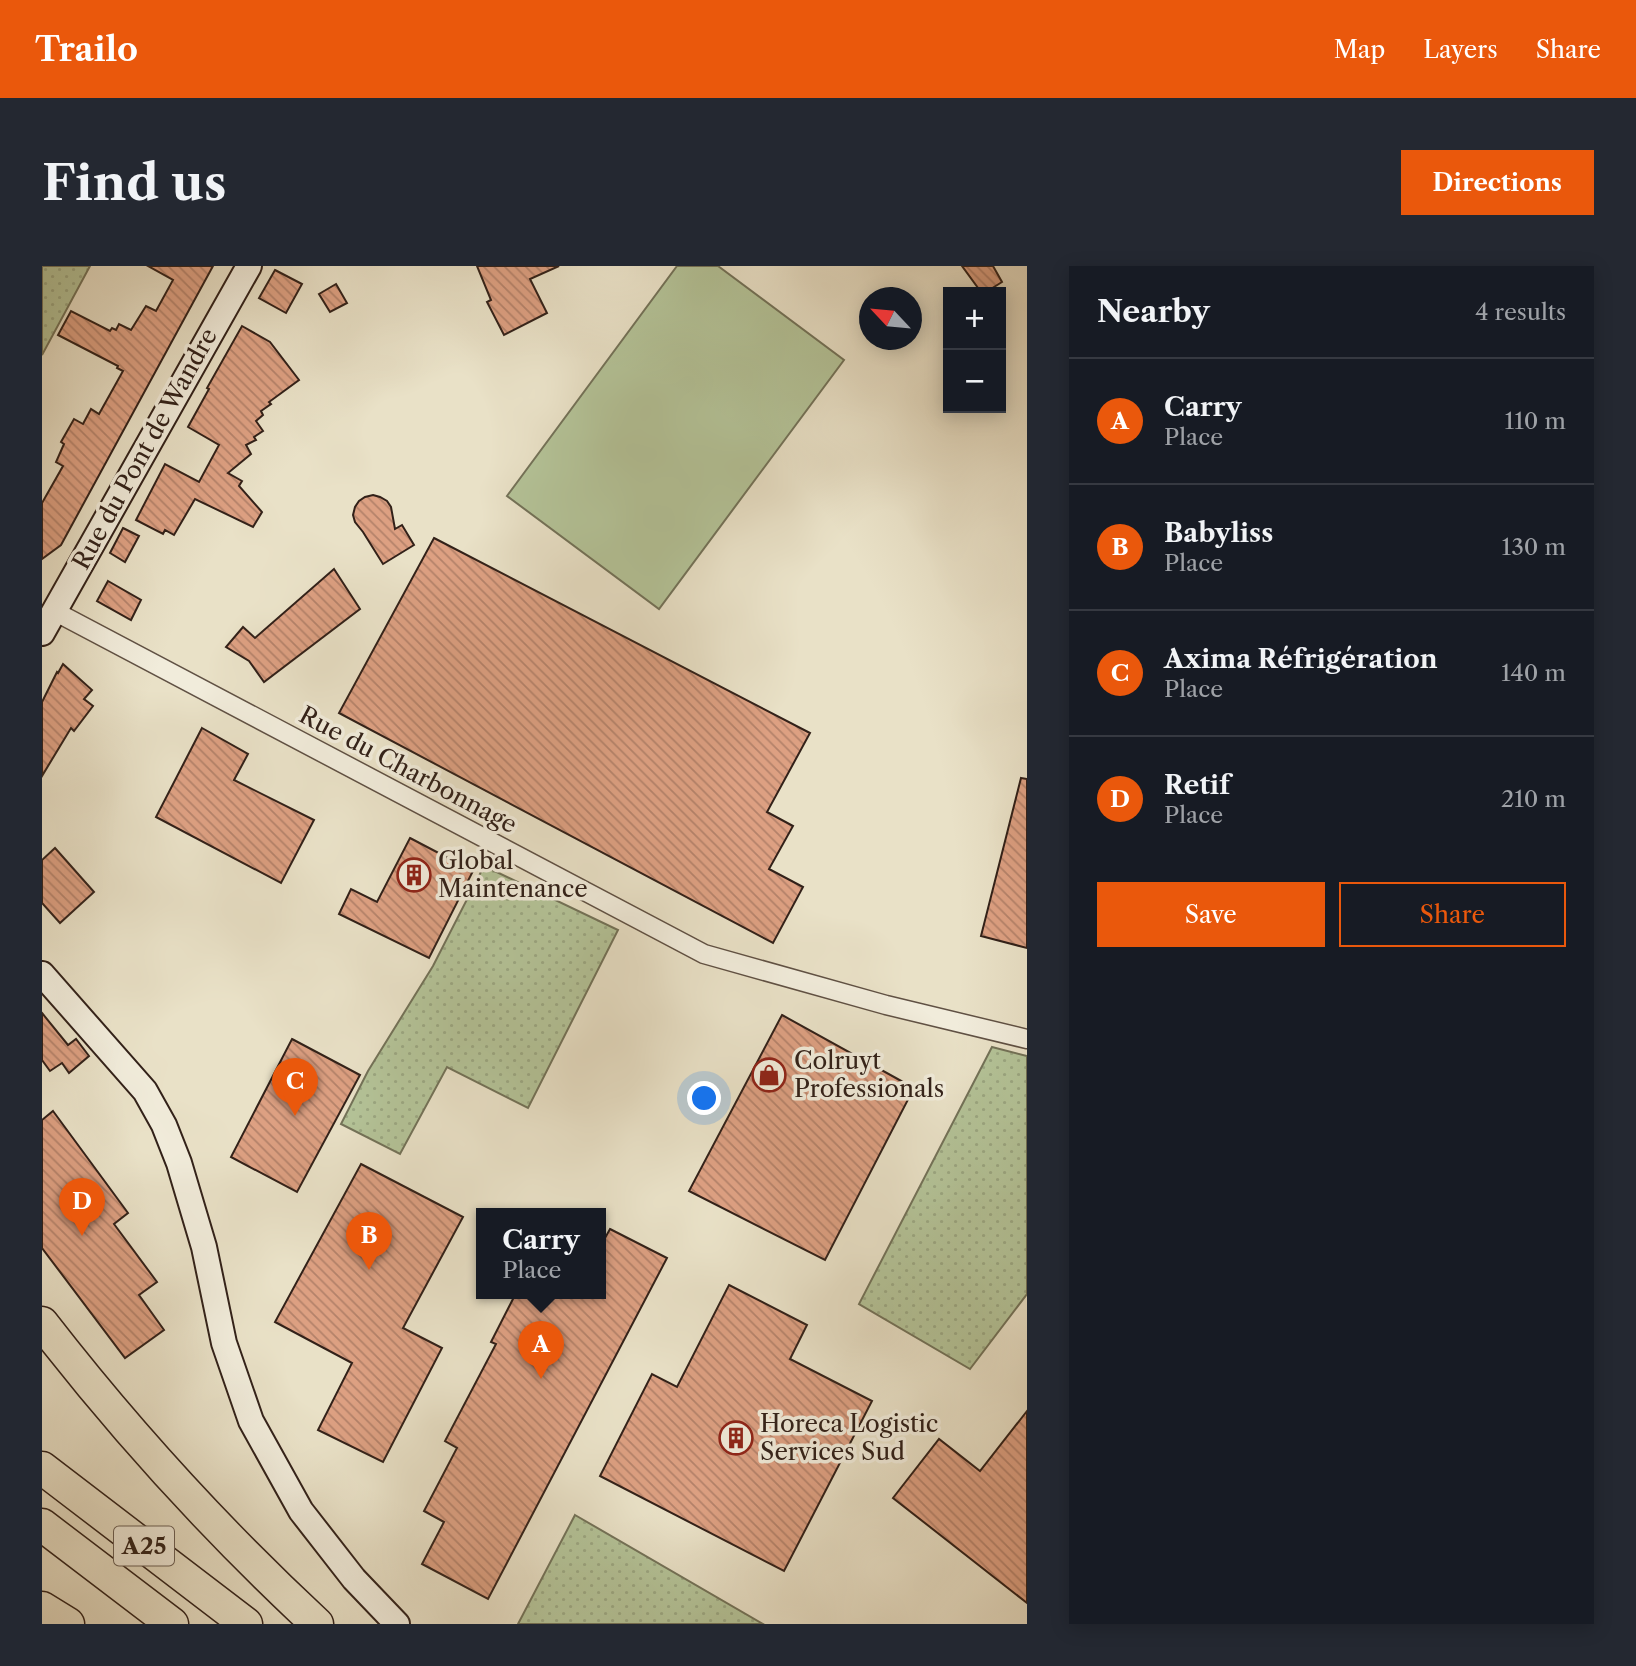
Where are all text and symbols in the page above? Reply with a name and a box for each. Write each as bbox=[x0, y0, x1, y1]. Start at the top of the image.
text: Trailo bbox=[35, 29, 138, 70]
text: Map bbox=[1334, 35, 1385, 64]
text: Layers bbox=[1423, 35, 1498, 64]
text: Share bbox=[1536, 35, 1601, 64]
button: Directions bbox=[1401, 150, 1594, 215]
text: Find us bbox=[42, 152, 226, 213]
north arrow bbox=[859, 287, 922, 350]
map controls bbox=[943, 287, 1006, 413]
button: + bbox=[943, 287, 1006, 350]
text: Nearby bbox=[1097, 293, 1210, 330]
text: 4 results bbox=[1475, 298, 1566, 326]
street label: Rue du Pont de Wandre bbox=[66, 323, 223, 574]
button: − bbox=[943, 350, 1006, 413]
text: Carry bbox=[1164, 391, 1241, 423]
text: A bbox=[1111, 407, 1129, 435]
text: 110 m bbox=[1505, 407, 1566, 435]
text: Place bbox=[1164, 423, 1223, 451]
text: Babyliss bbox=[1164, 517, 1273, 549]
text: B bbox=[1111, 533, 1129, 561]
text: 130 m bbox=[1502, 533, 1566, 561]
text: Place bbox=[1164, 549, 1223, 577]
text: Axima Réfrigération bbox=[1164, 643, 1438, 675]
text: C bbox=[1111, 659, 1129, 687]
text: 140 m bbox=[1501, 659, 1566, 687]
text: Place bbox=[1164, 675, 1223, 703]
street label: Rue du Charbonnage bbox=[295, 700, 522, 839]
text: Retif bbox=[1164, 769, 1230, 801]
text: D bbox=[1110, 785, 1130, 813]
text: 210 m bbox=[1501, 785, 1566, 813]
text: Place bbox=[1164, 801, 1223, 829]
place label: Global Maintenance bbox=[438, 846, 588, 903]
building icon: Global Maintenance bbox=[395, 856, 433, 894]
button: Save bbox=[1097, 882, 1325, 947]
button: Share bbox=[1339, 882, 1566, 947]
place label: Colruyt Professionals bbox=[794, 1046, 944, 1103]
shop icon: Colruyt Professionals bbox=[750, 1056, 788, 1094]
pin: C bbox=[272, 1058, 318, 1116]
your location bbox=[687, 1081, 721, 1115]
pin: D bbox=[59, 1178, 105, 1236]
popup bbox=[476, 1208, 606, 1299]
pin: B bbox=[346, 1212, 392, 1270]
text: Carry bbox=[502, 1224, 580, 1256]
text: Place bbox=[502, 1256, 561, 1284]
pin: A bbox=[518, 1321, 564, 1379]
place label: Horeca Logistic Services Sud bbox=[760, 1409, 938, 1466]
building icon: Horeca Logistic Services Sud bbox=[717, 1419, 755, 1457]
road number: A25 bbox=[114, 1526, 174, 1566]

